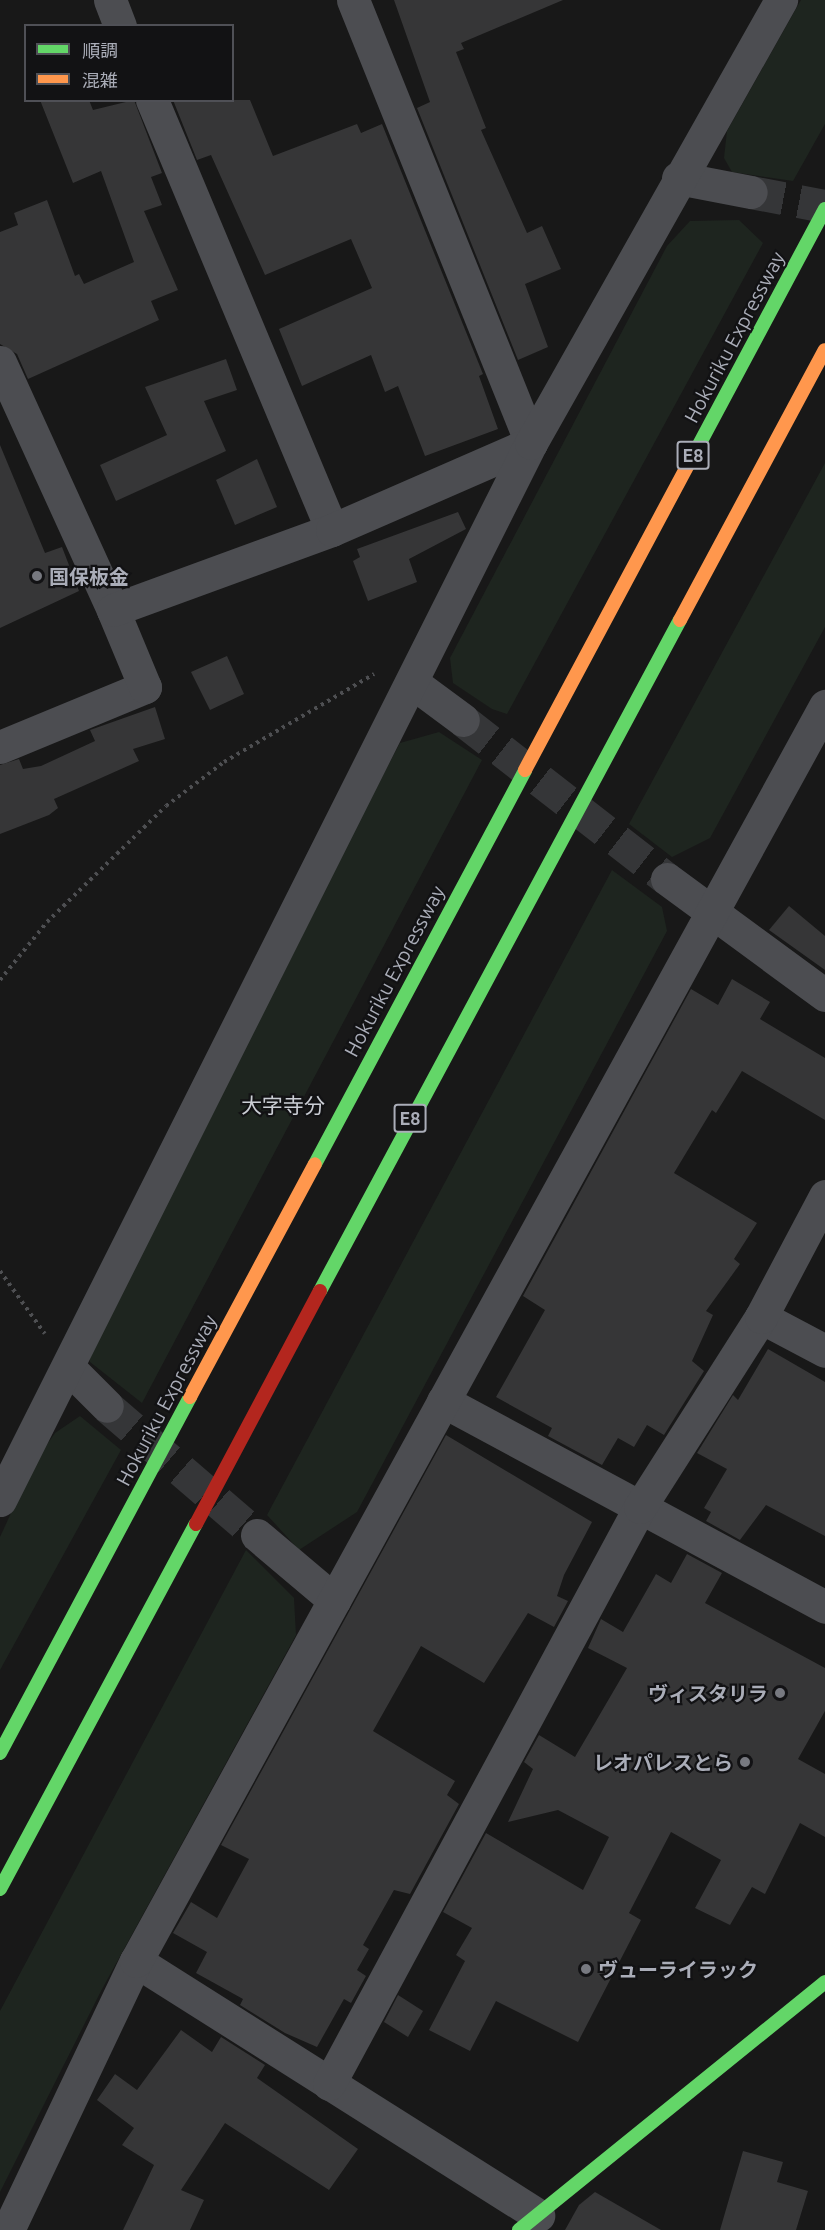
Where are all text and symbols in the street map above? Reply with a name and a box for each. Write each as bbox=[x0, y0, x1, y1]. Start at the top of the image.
legend bbox=[24, 24, 234, 102]
text: 順調 bbox=[82, 40, 118, 60]
text: 混雑 bbox=[82, 70, 118, 90]
street label: Hokuriku Expressway bbox=[679, 247, 789, 427]
road number: E8 bbox=[676, 440, 710, 470]
place label: 国保板金 bbox=[49, 564, 129, 588]
marker: 国保板金 bbox=[30, 569, 44, 583]
street label: Hokuriku Expressway bbox=[339, 881, 449, 1061]
district label: 大字寺分 bbox=[241, 1092, 325, 1118]
road number: E8 bbox=[394, 1103, 426, 1133]
street label: Hokuriku Expressway bbox=[111, 1310, 221, 1490]
place label: ヴィスタリラ bbox=[648, 1681, 768, 1705]
marker: ヴィスタリラ bbox=[773, 1686, 787, 1700]
place label: レオパレスとら bbox=[593, 1750, 733, 1774]
marker: レオパレスとら bbox=[738, 1755, 752, 1769]
place label: ヴューライラック bbox=[598, 1957, 758, 1981]
marker: ヴューライラック bbox=[579, 1962, 593, 1976]

